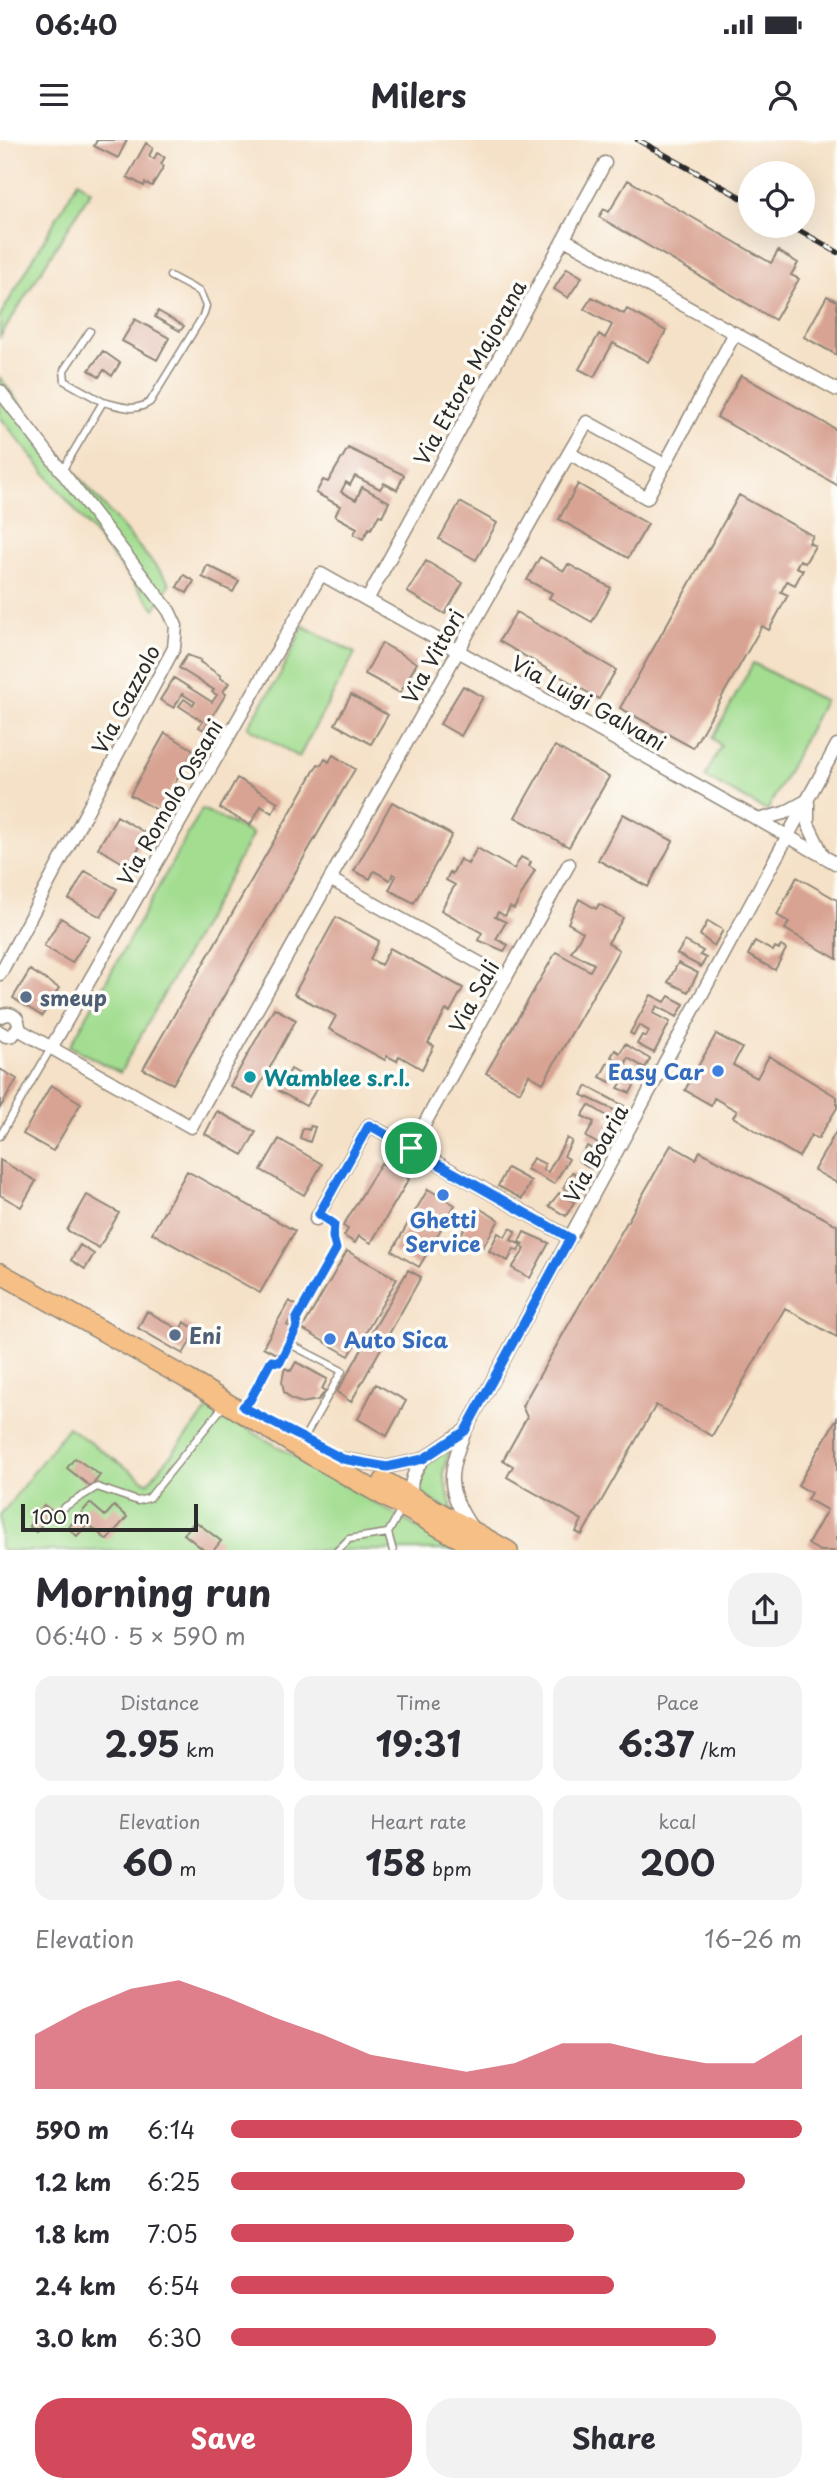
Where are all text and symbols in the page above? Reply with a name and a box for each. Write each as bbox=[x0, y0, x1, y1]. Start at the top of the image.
text: 06:40 bbox=[35, 5, 117, 44]
text: Milers bbox=[370, 71, 467, 119]
icon: menu bbox=[35, 76, 73, 114]
icon: person bbox=[764, 76, 802, 114]
map controls bbox=[738, 161, 815, 238]
button: locate bbox=[738, 161, 815, 238]
street label: Via Ettore Majorana bbox=[405, 273, 534, 471]
street label: Via Vittori bbox=[393, 603, 471, 709]
street label: Via Gazzolo bbox=[83, 639, 167, 759]
street label: Via Luigi Galvani bbox=[506, 646, 672, 758]
street label: Via Romolo Ossani bbox=[108, 713, 230, 891]
street label: Via Sali bbox=[440, 954, 506, 1038]
place label: smeup bbox=[40, 981, 107, 1013]
marker: smeup bbox=[18, 989, 34, 1005]
place label: Easy Car bbox=[608, 1055, 704, 1087]
place label: Wamblee s.r.l. bbox=[264, 1061, 410, 1093]
marker: Easy Car bbox=[710, 1063, 726, 1079]
marker: Wamblee s.r.l. bbox=[242, 1069, 258, 1085]
street label: Via Boaria bbox=[555, 1098, 635, 1208]
pin bbox=[381, 1118, 441, 1178]
icon: arrive bbox=[392, 1129, 430, 1167]
marker: Ghetti Service bbox=[435, 1187, 451, 1203]
place label: Ghetti Service bbox=[405, 1203, 481, 1259]
place label: Eni bbox=[189, 1319, 222, 1351]
place label: Auto Sica bbox=[344, 1323, 448, 1355]
marker: Eni bbox=[167, 1327, 183, 1343]
marker: Auto Sica bbox=[322, 1331, 338, 1347]
scale bar bbox=[21, 1502, 198, 1533]
text: 100 m bbox=[32, 1502, 90, 1530]
text: Morning run bbox=[35, 1563, 271, 1620]
button: share bbox=[728, 1573, 802, 1647]
text: 06:40 · 5 × 590 m bbox=[35, 1618, 246, 1653]
text: Distance bbox=[120, 1688, 199, 1716]
text: Time bbox=[396, 1688, 441, 1716]
text: Pace bbox=[656, 1688, 699, 1716]
text: 2.95 bbox=[104, 1716, 180, 1769]
text: 19:31 bbox=[376, 1716, 461, 1769]
text: 6:37 bbox=[618, 1716, 694, 1769]
text: km bbox=[180, 1735, 215, 1763]
text: /km bbox=[694, 1735, 737, 1763]
text: Elevation bbox=[119, 1807, 200, 1835]
text: Heart rate bbox=[371, 1807, 466, 1835]
text: kcal bbox=[659, 1807, 696, 1835]
text: 60 bbox=[122, 1835, 173, 1888]
text: 158 bbox=[365, 1835, 426, 1888]
text: 200 bbox=[640, 1835, 715, 1888]
text: m bbox=[173, 1854, 197, 1882]
text: bpm bbox=[426, 1854, 472, 1882]
text: Elevation bbox=[35, 1921, 134, 1956]
text: 16–26 m bbox=[704, 1921, 802, 1956]
text: 590 m bbox=[35, 2112, 109, 2147]
text: 6:14 bbox=[147, 2112, 195, 2147]
text: 1.2 km bbox=[35, 2164, 111, 2199]
text: 6:25 bbox=[147, 2164, 200, 2199]
text: 1.8 km bbox=[35, 2216, 110, 2251]
text: 7:05 bbox=[147, 2216, 198, 2251]
text: 2.4 km bbox=[35, 2268, 116, 2303]
text: 6:54 bbox=[147, 2268, 200, 2303]
text: 3.0 km bbox=[35, 2320, 117, 2355]
text: 6:30 bbox=[147, 2320, 202, 2355]
button: Save bbox=[35, 2398, 412, 2478]
button: Share bbox=[426, 2398, 802, 2478]

